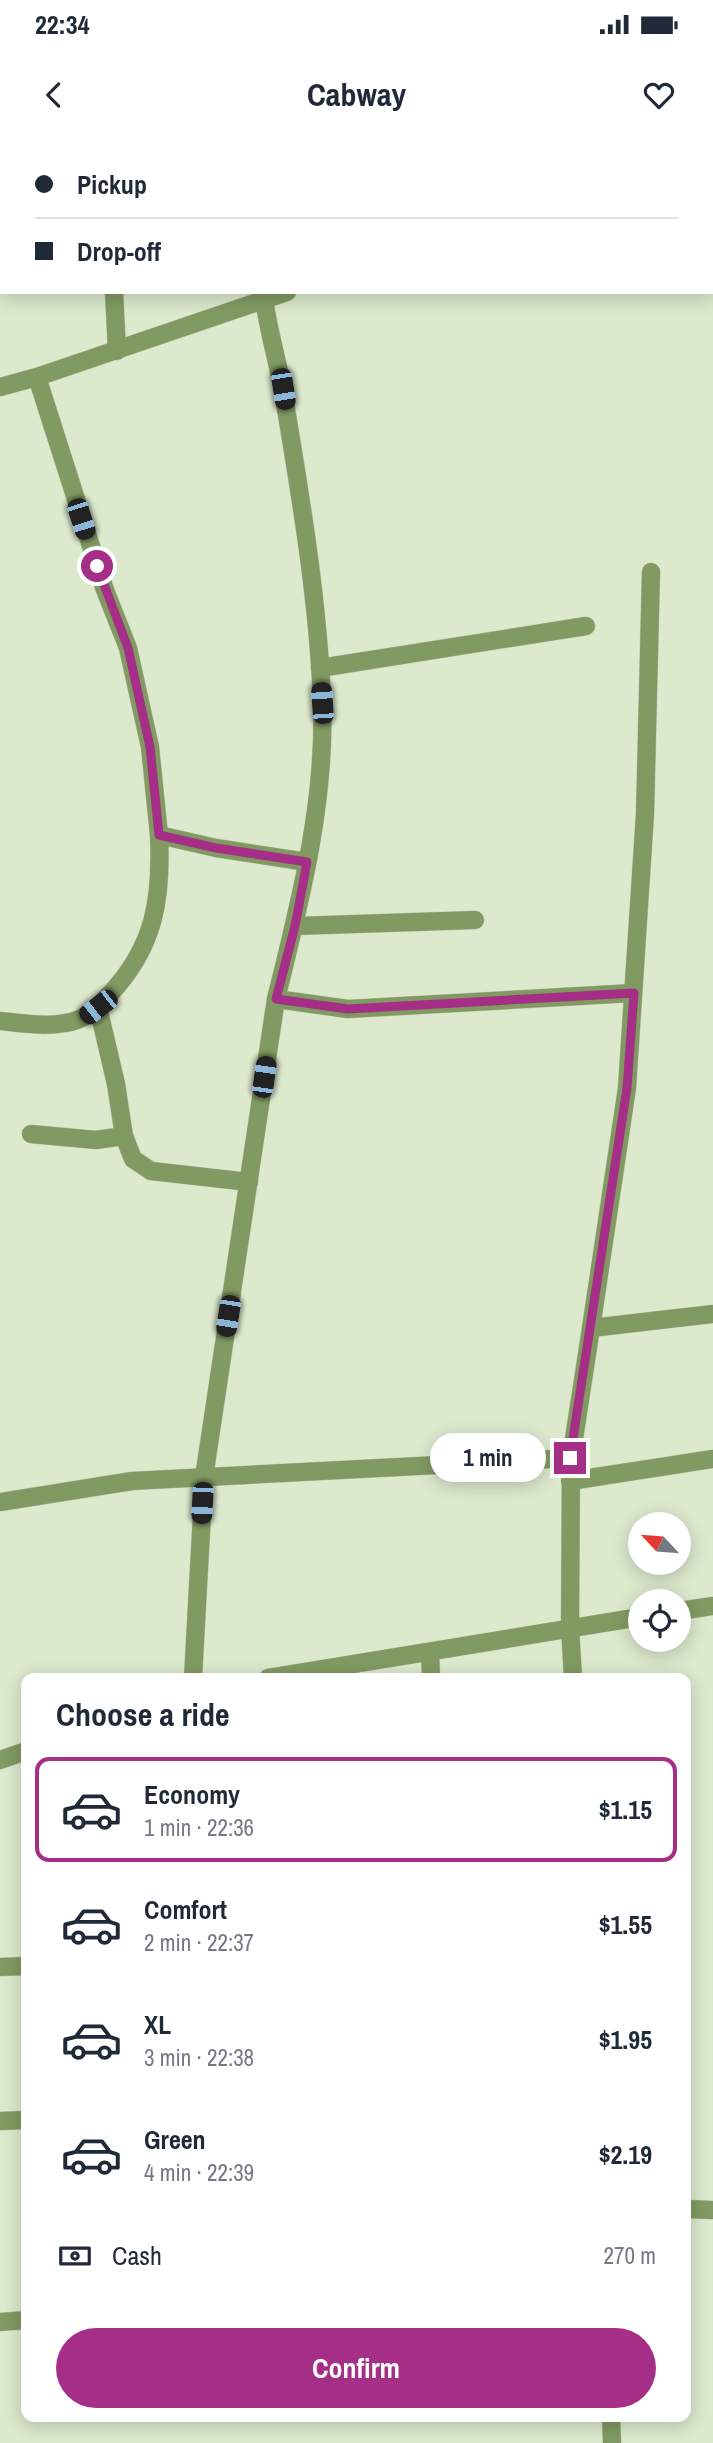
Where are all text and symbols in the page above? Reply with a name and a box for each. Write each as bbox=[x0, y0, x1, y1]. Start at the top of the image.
text: 22:34 bbox=[35, 7, 90, 42]
text: Cabway bbox=[307, 73, 406, 116]
icon: back bbox=[35, 76, 73, 114]
icon: heart bbox=[640, 76, 678, 114]
text: Pickup bbox=[77, 167, 147, 202]
text: Drop-off bbox=[77, 234, 161, 269]
car bbox=[270, 367, 297, 411]
car bbox=[65, 496, 98, 542]
route start bbox=[81, 550, 113, 582]
car bbox=[311, 681, 334, 725]
car bbox=[75, 986, 122, 1028]
car bbox=[251, 1055, 278, 1099]
car bbox=[215, 1294, 242, 1338]
callout: 1 min bbox=[430, 1434, 546, 1482]
text: 1 min bbox=[463, 1442, 513, 1473]
route end bbox=[554, 1442, 586, 1474]
car bbox=[191, 1481, 214, 1525]
north arrow bbox=[628, 1512, 691, 1575]
map controls bbox=[628, 1512, 691, 1652]
button: locate bbox=[628, 1589, 691, 1652]
text: Choose a ride bbox=[56, 1693, 230, 1736]
text: Economy bbox=[144, 1777, 240, 1812]
icon: car bbox=[60, 1778, 123, 1841]
text: $1.15 bbox=[599, 1792, 652, 1827]
text: 1 min · 22:36 bbox=[144, 1812, 254, 1843]
text: Comfort bbox=[144, 1892, 227, 1927]
icon: car bbox=[60, 1893, 123, 1956]
text: $1.55 bbox=[599, 1907, 652, 1942]
text: 2 min · 22:37 bbox=[144, 1927, 254, 1958]
text: XL bbox=[144, 2007, 171, 2042]
icon: car bbox=[60, 2008, 123, 2071]
text: $1.95 bbox=[599, 2022, 652, 2057]
text: 3 min · 22:38 bbox=[144, 2042, 254, 2073]
text: Green bbox=[144, 2122, 206, 2157]
icon: car bbox=[60, 2123, 123, 2186]
text: $2.19 bbox=[599, 2137, 652, 2172]
text: 4 min · 22:39 bbox=[144, 2157, 254, 2188]
icon: cash bbox=[56, 2237, 94, 2275]
text: Cash bbox=[112, 2238, 162, 2273]
text: 270 m bbox=[604, 2240, 656, 2271]
button: Confirm bbox=[56, 2328, 656, 2408]

